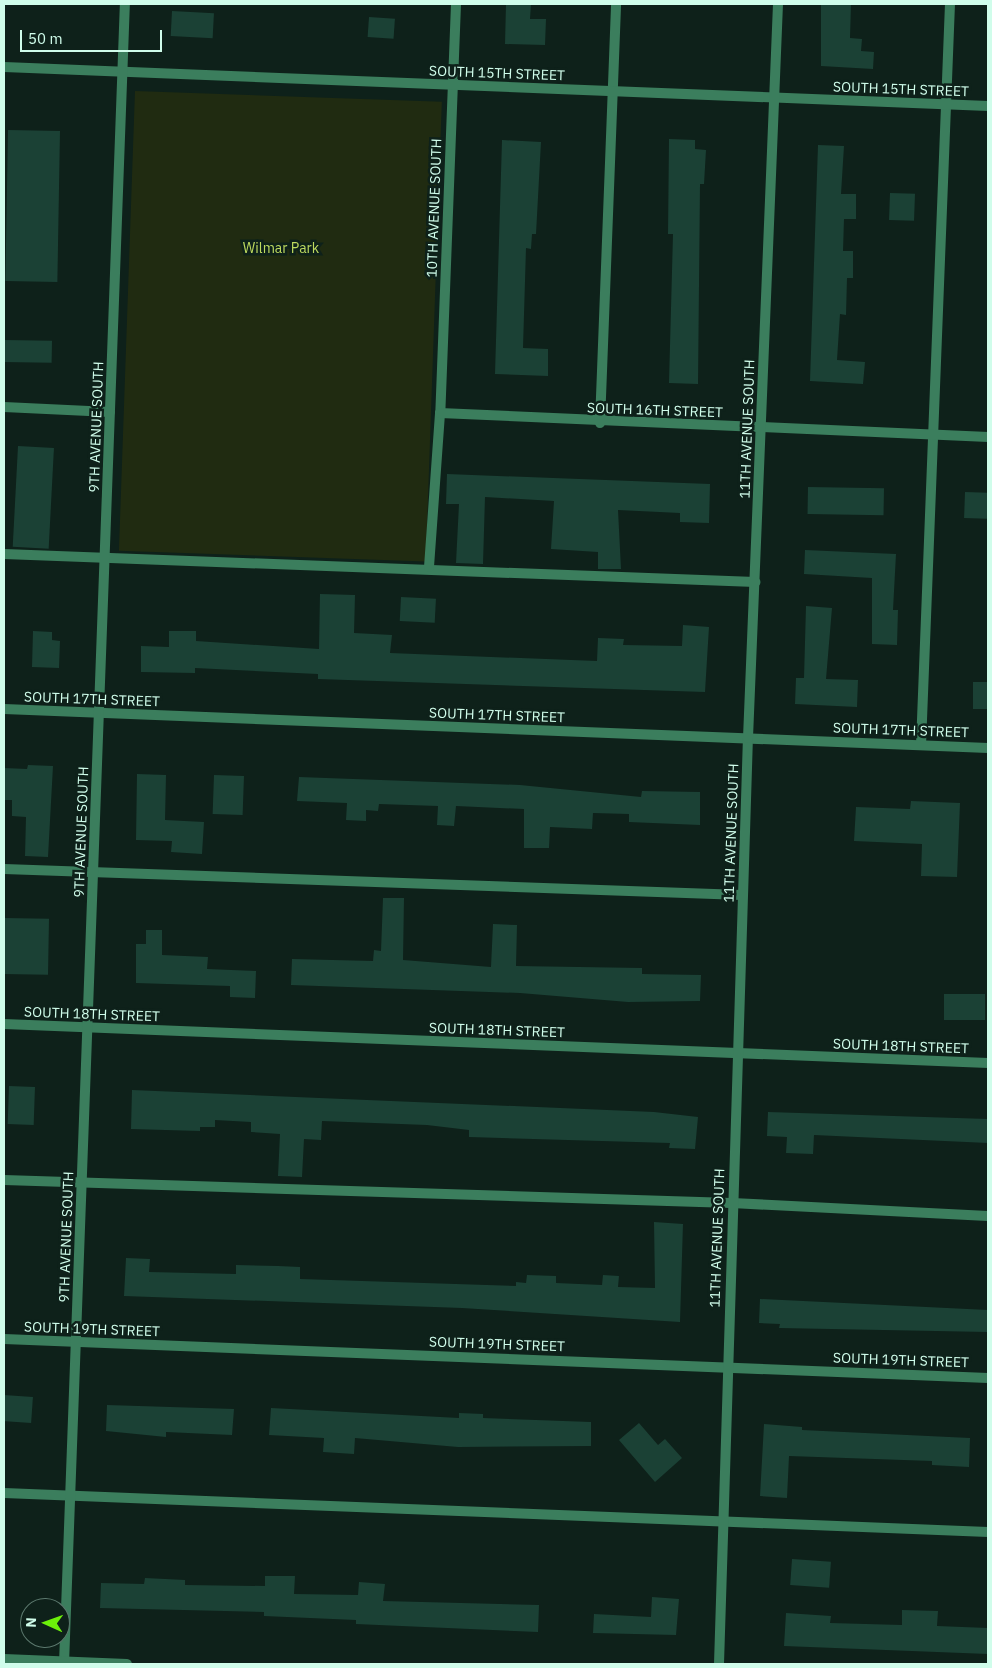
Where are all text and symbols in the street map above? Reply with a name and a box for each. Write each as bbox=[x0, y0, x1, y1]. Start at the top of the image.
scale bar bbox=[22, 20, 165, 52]
text: 50 m bbox=[28, 29, 63, 48]
street label: SOUTH 15TH STREET bbox=[429, 62, 565, 84]
street label: SOUTH 15TH STREET bbox=[833, 78, 969, 100]
street label: 10TH AVENUE SOUTH bbox=[423, 138, 445, 278]
park label: Wilmar Park bbox=[243, 240, 319, 256]
street label: 11TH AVENUE SOUTH bbox=[736, 359, 758, 499]
street label: 9TH AVENUE SOUTH bbox=[85, 361, 107, 493]
street label: SOUTH 16TH STREET bbox=[587, 399, 723, 421]
street label: SOUTH 17TH STREET bbox=[24, 688, 160, 710]
street label: SOUTH 17TH STREET bbox=[429, 704, 565, 726]
street label: SOUTH 17TH STREET bbox=[833, 719, 969, 741]
street label: 11TH AVENUE SOUTH bbox=[720, 763, 742, 903]
street label: 9TH AVENUE SOUTH bbox=[70, 766, 92, 898]
street label: SOUTH 18TH STREET bbox=[24, 1003, 160, 1025]
street label: SOUTH 18TH STREET bbox=[429, 1019, 565, 1041]
street label: SOUTH 18TH STREET bbox=[833, 1035, 969, 1057]
street label: 11TH AVENUE SOUTH bbox=[706, 1168, 728, 1308]
street label: 9TH AVENUE SOUTH bbox=[55, 1171, 77, 1303]
street label: SOUTH 19TH STREET bbox=[24, 1318, 160, 1340]
street label: SOUTH 19TH STREET bbox=[429, 1333, 565, 1355]
street label: SOUTH 19TH STREET bbox=[833, 1349, 969, 1371]
north arrow bbox=[20, 1598, 70, 1648]
text: N bbox=[22, 1617, 40, 1628]

